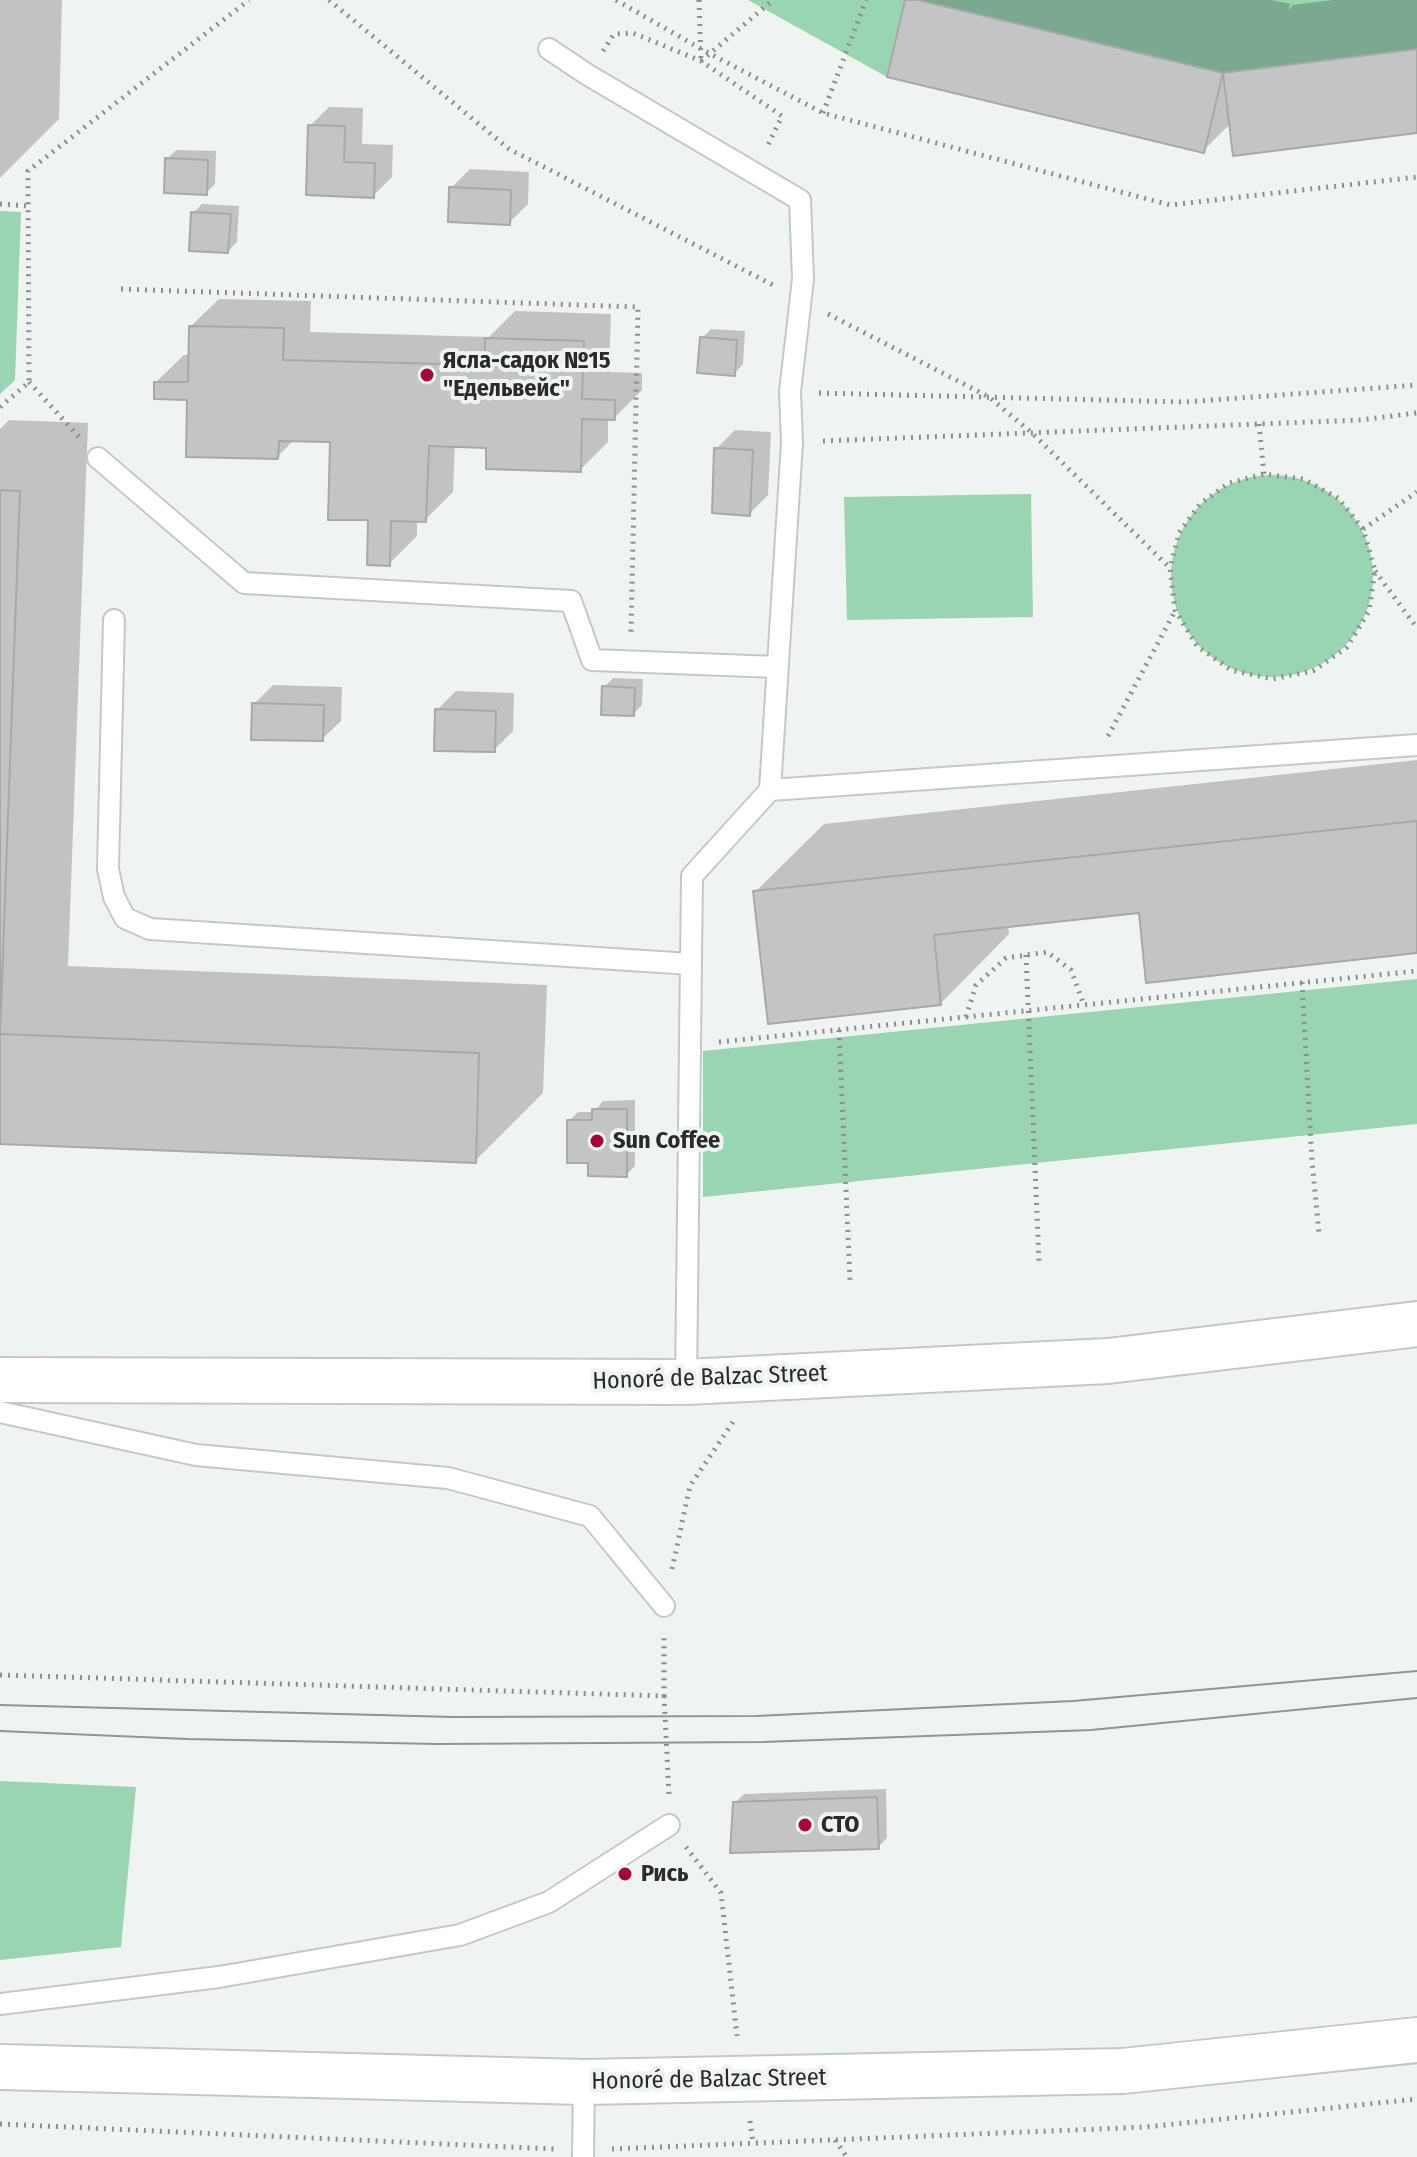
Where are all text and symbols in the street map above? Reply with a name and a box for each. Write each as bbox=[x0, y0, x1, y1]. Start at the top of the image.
place label: Ясла-садок №15 "Едельвейс" bbox=[443, 347, 610, 403]
marker: Ясла-садок №15 "Едельвейс" bbox=[418, 366, 436, 384]
place label: Sun Coffee bbox=[613, 1127, 720, 1155]
marker: Sun Coffee bbox=[588, 1132, 606, 1150]
street label: Honoré de Balzac Street bbox=[592, 1360, 828, 1396]
place label: СТО bbox=[821, 1811, 859, 1839]
marker: СТО bbox=[796, 1816, 814, 1834]
place label: Рись bbox=[641, 1860, 688, 1888]
marker: Рись bbox=[616, 1865, 634, 1883]
street label: Honoré de Balzac Street bbox=[591, 2064, 827, 2096]

